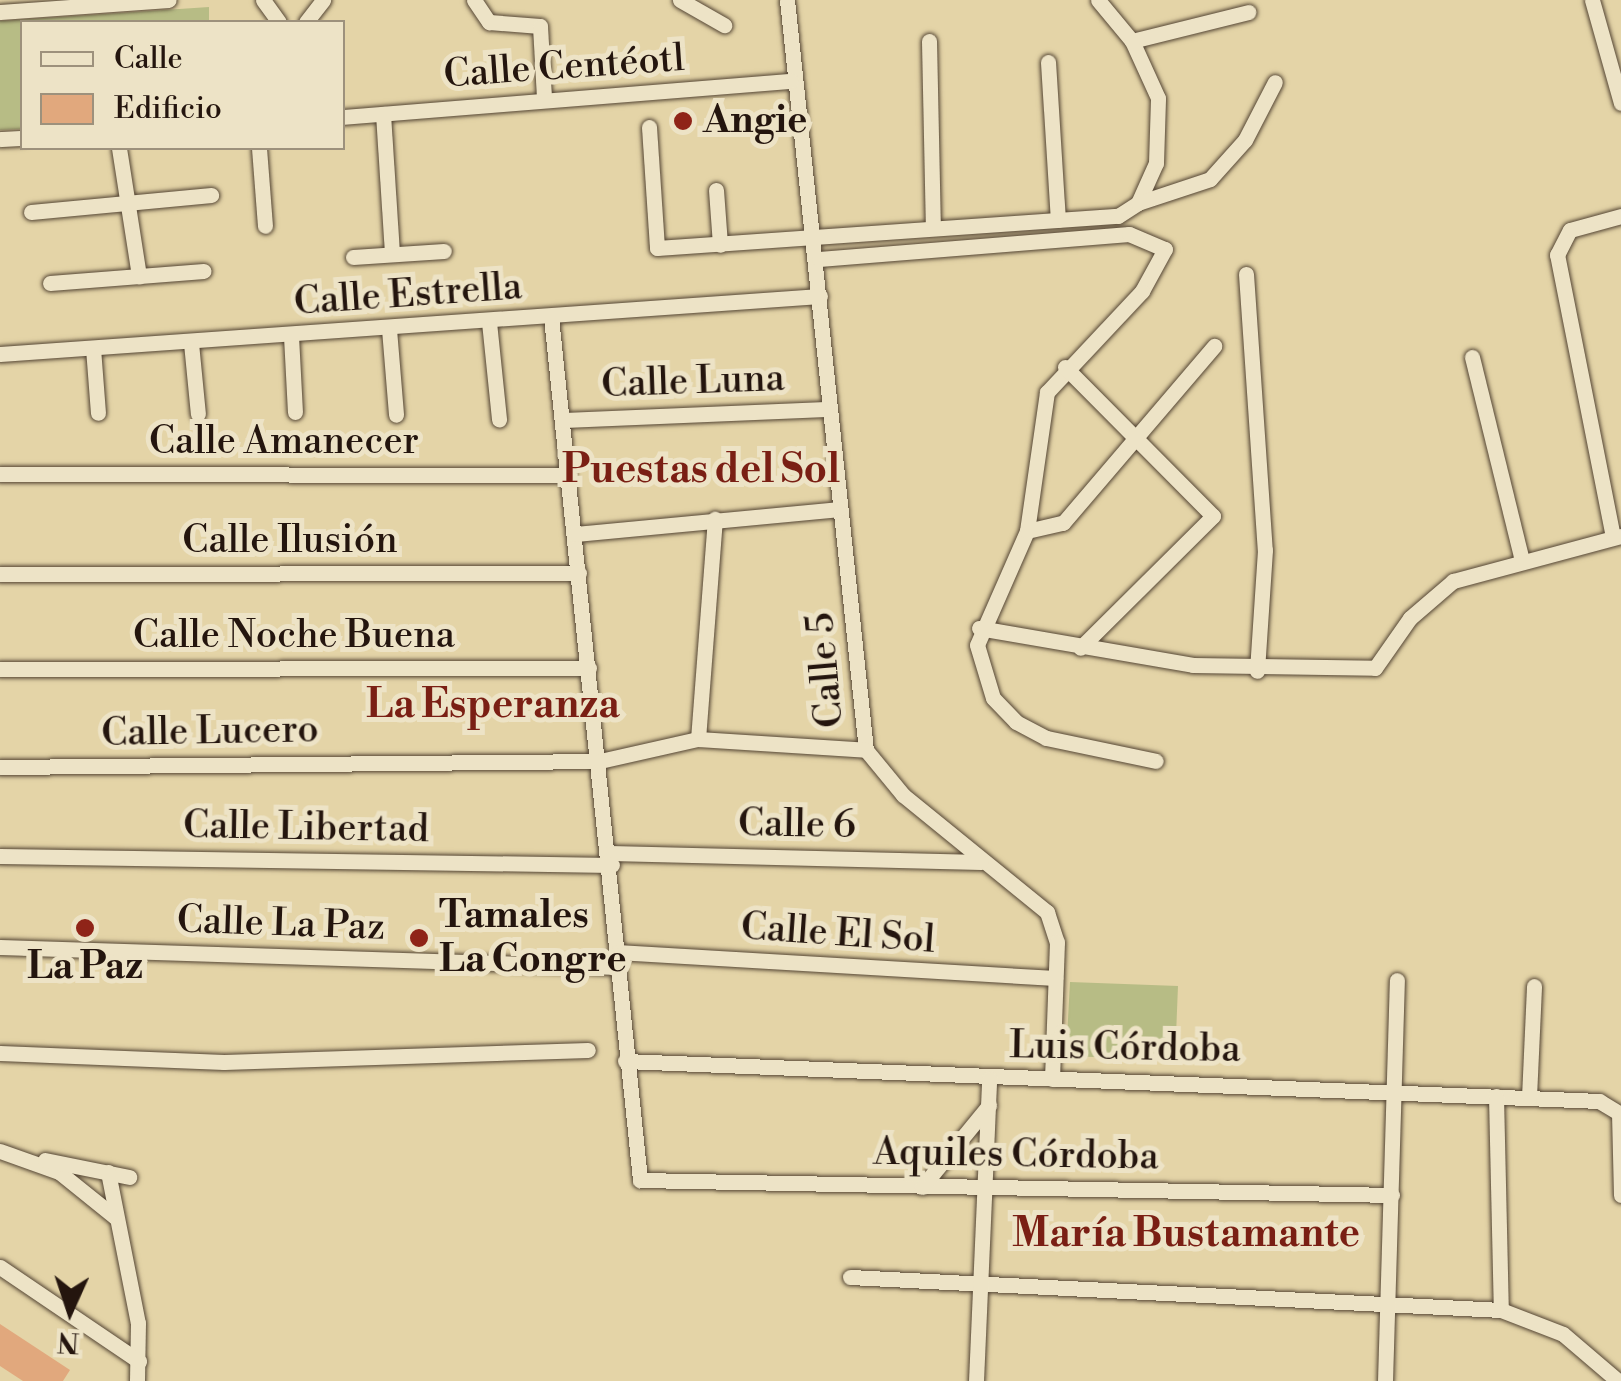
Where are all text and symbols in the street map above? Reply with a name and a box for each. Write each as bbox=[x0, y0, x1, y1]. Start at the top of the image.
legend bbox=[20, 20, 345, 150]
street label: Calle Centéotl bbox=[442, 36, 686, 98]
text: Calle bbox=[114, 40, 183, 78]
text: Edificio bbox=[114, 90, 222, 128]
place label: Angie bbox=[703, 98, 807, 144]
marker: Angie bbox=[672, 110, 694, 132]
street label: Calle Estrella bbox=[292, 264, 524, 326]
street label: Calle Luna bbox=[600, 356, 786, 408]
street label: Calle Amanecer bbox=[149, 419, 419, 465]
district label: Puestas del Sol bbox=[562, 446, 840, 494]
street label: Calle Ilusión bbox=[182, 518, 398, 564]
street label: Calle 5 bbox=[798, 610, 854, 730]
street label: Calle Noche Buena bbox=[133, 613, 455, 659]
district label: La Esperanza bbox=[366, 681, 620, 729]
street label: Calle Lucero bbox=[101, 707, 319, 757]
street label: Calle 6 bbox=[738, 801, 856, 849]
street label: Calle Libertad bbox=[183, 803, 429, 853]
place label: Tamales La Congre bbox=[439, 893, 627, 982]
street label: Calle La Paz bbox=[176, 898, 386, 950]
street label: Calle El Sol bbox=[739, 904, 937, 964]
marker: La Paz bbox=[74, 917, 96, 939]
marker: Tamales La Congre bbox=[408, 927, 430, 949]
place label: La Paz bbox=[27, 944, 143, 990]
street label: Luis Córdoba bbox=[1009, 1023, 1241, 1073]
street label: Aquiles Córdoba bbox=[873, 1130, 1159, 1180]
district label: María Bustamante bbox=[1012, 1210, 1360, 1258]
north arrow bbox=[20, 1261, 120, 1361]
text: N bbox=[56, 1323, 80, 1360]

